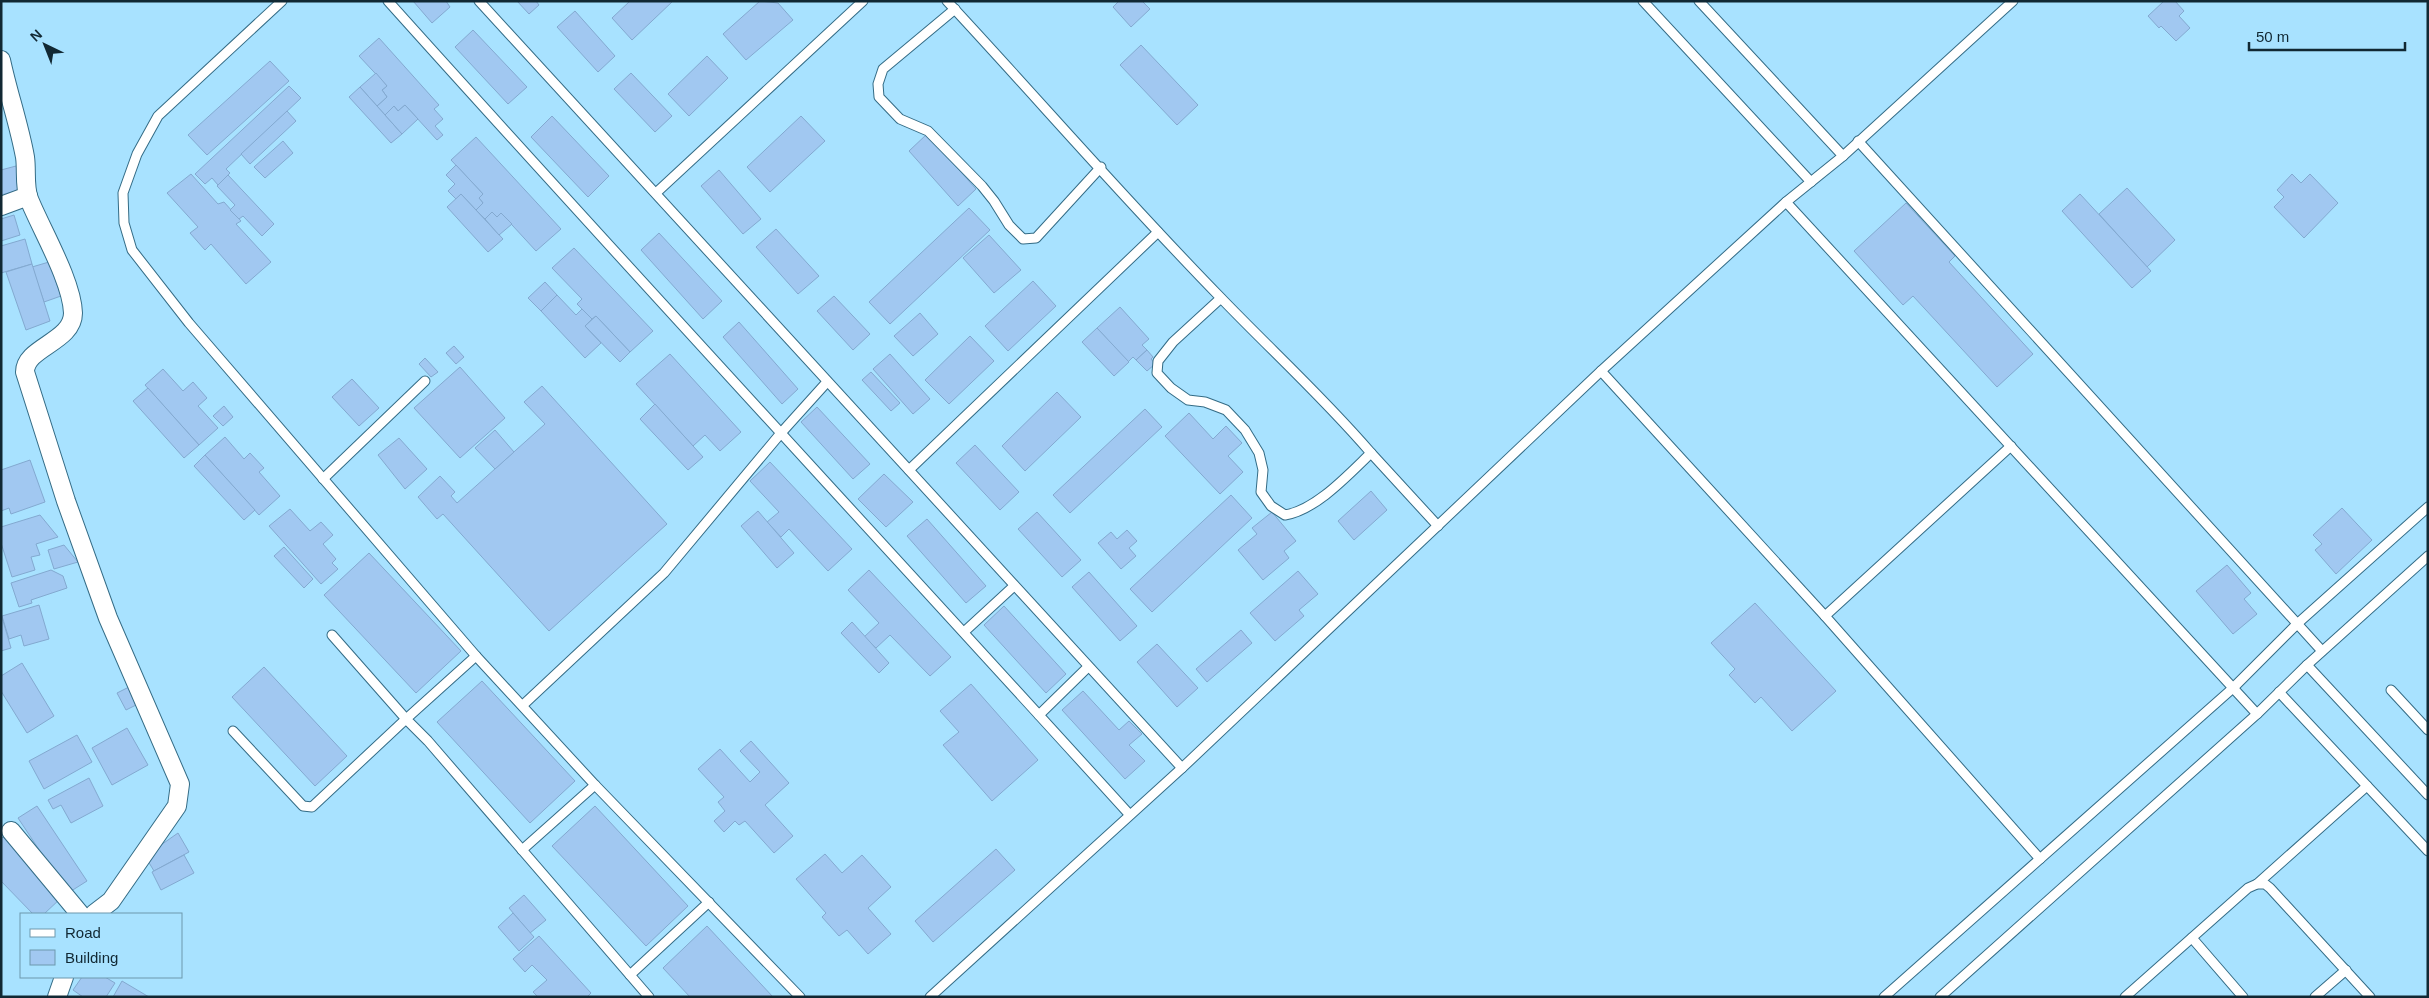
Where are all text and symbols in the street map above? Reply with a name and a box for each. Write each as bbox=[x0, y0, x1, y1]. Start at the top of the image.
north arrow bbox=[20, 20, 70, 70]
scale bar bbox=[2249, 20, 2405, 52]
text: N bbox=[27, 26, 45, 45]
text: 50 m bbox=[2256, 28, 2289, 45]
legend bbox=[20, 913, 182, 978]
text: Road bbox=[65, 924, 101, 941]
text: Building bbox=[65, 949, 118, 966]

